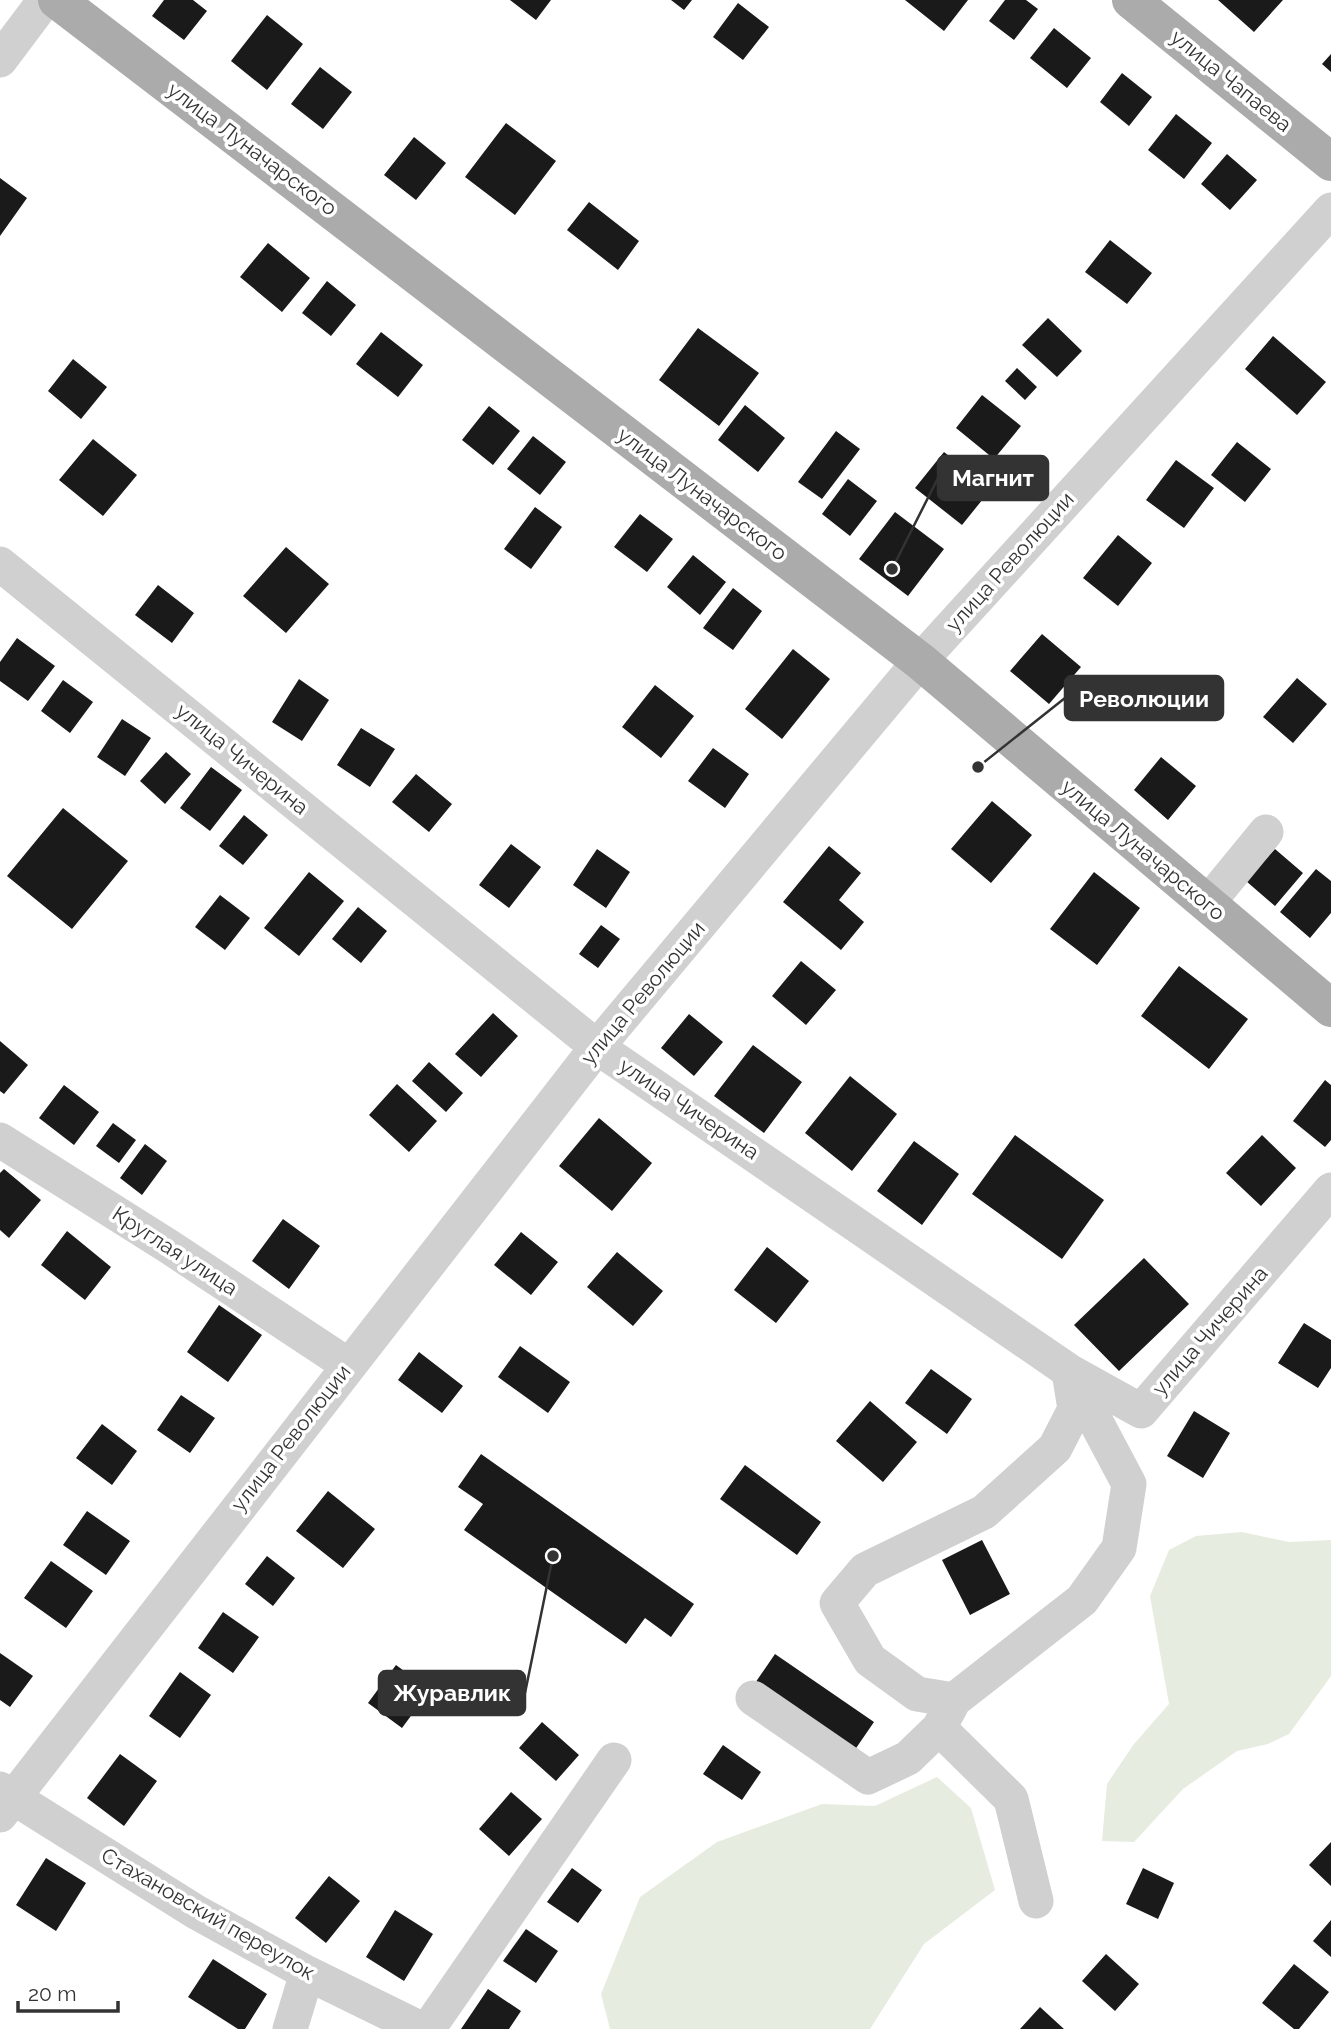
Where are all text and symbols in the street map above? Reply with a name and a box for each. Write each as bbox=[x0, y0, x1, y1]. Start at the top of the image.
street label: улица Чапаева bbox=[1166, 24, 1297, 137]
street label: улица Луначарского bbox=[163, 77, 342, 220]
street label: улица Луначарского bbox=[613, 422, 792, 565]
callout: Магнит bbox=[938, 456, 1048, 500]
text: Магнит bbox=[952, 464, 1035, 491]
street label: улица Революции bbox=[940, 487, 1079, 637]
callout: Революции bbox=[1065, 676, 1223, 720]
text: Революции bbox=[1079, 685, 1209, 712]
street label: улица Чичерина bbox=[171, 698, 314, 820]
street label: улица Луначарского bbox=[1056, 774, 1230, 925]
street label: улица Революции bbox=[575, 916, 710, 1069]
street label: улица Чичерина bbox=[615, 1053, 764, 1165]
street label: Круглая улица bbox=[108, 1201, 243, 1300]
street label: улица Чичерина bbox=[1147, 1261, 1273, 1400]
street label: улица Революции bbox=[226, 1359, 356, 1516]
callout: Журавлик bbox=[379, 1671, 525, 1715]
text: Журавлик bbox=[393, 1679, 511, 1706]
street label: Стахановский переулок bbox=[97, 1842, 320, 1985]
scale bar bbox=[18, 1969, 117, 2013]
text: 20 m bbox=[28, 1981, 76, 2006]

